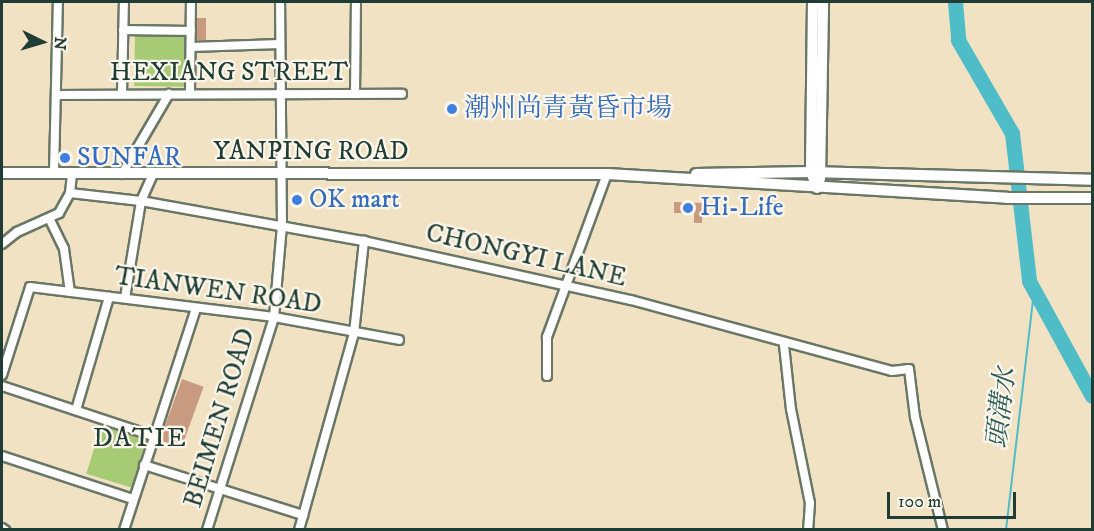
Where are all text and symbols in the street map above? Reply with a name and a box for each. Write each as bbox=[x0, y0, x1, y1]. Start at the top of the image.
north arrow bbox=[12, 12, 72, 72]
text: N bbox=[49, 36, 70, 51]
street label: HEXIANG STREET bbox=[110, 57, 348, 89]
place label: 潮州尚青黃昏市場 bbox=[464, 93, 672, 125]
marker: 潮州尚青黃昏市場 bbox=[445, 102, 459, 116]
street label: YANPING ROAD bbox=[213, 136, 409, 168]
place label: SUNFAR bbox=[77, 142, 181, 174]
marker: SUNFAR bbox=[58, 151, 72, 165]
place label: OK mart bbox=[309, 184, 400, 216]
place label: Hi-Life bbox=[700, 192, 783, 224]
marker: OK mart bbox=[290, 193, 304, 207]
marker: Hi-Life bbox=[681, 201, 695, 215]
street label: CHONGYI LANE bbox=[423, 218, 629, 294]
street label: TIANWEN ROAD bbox=[113, 261, 323, 321]
street label: BEIMEN ROAD bbox=[178, 325, 262, 511]
water label: 頭溝水 bbox=[981, 366, 1023, 450]
district label: DATIE bbox=[93, 423, 187, 455]
scale bar bbox=[890, 480, 1019, 518]
text: 100 m bbox=[898, 491, 941, 513]

